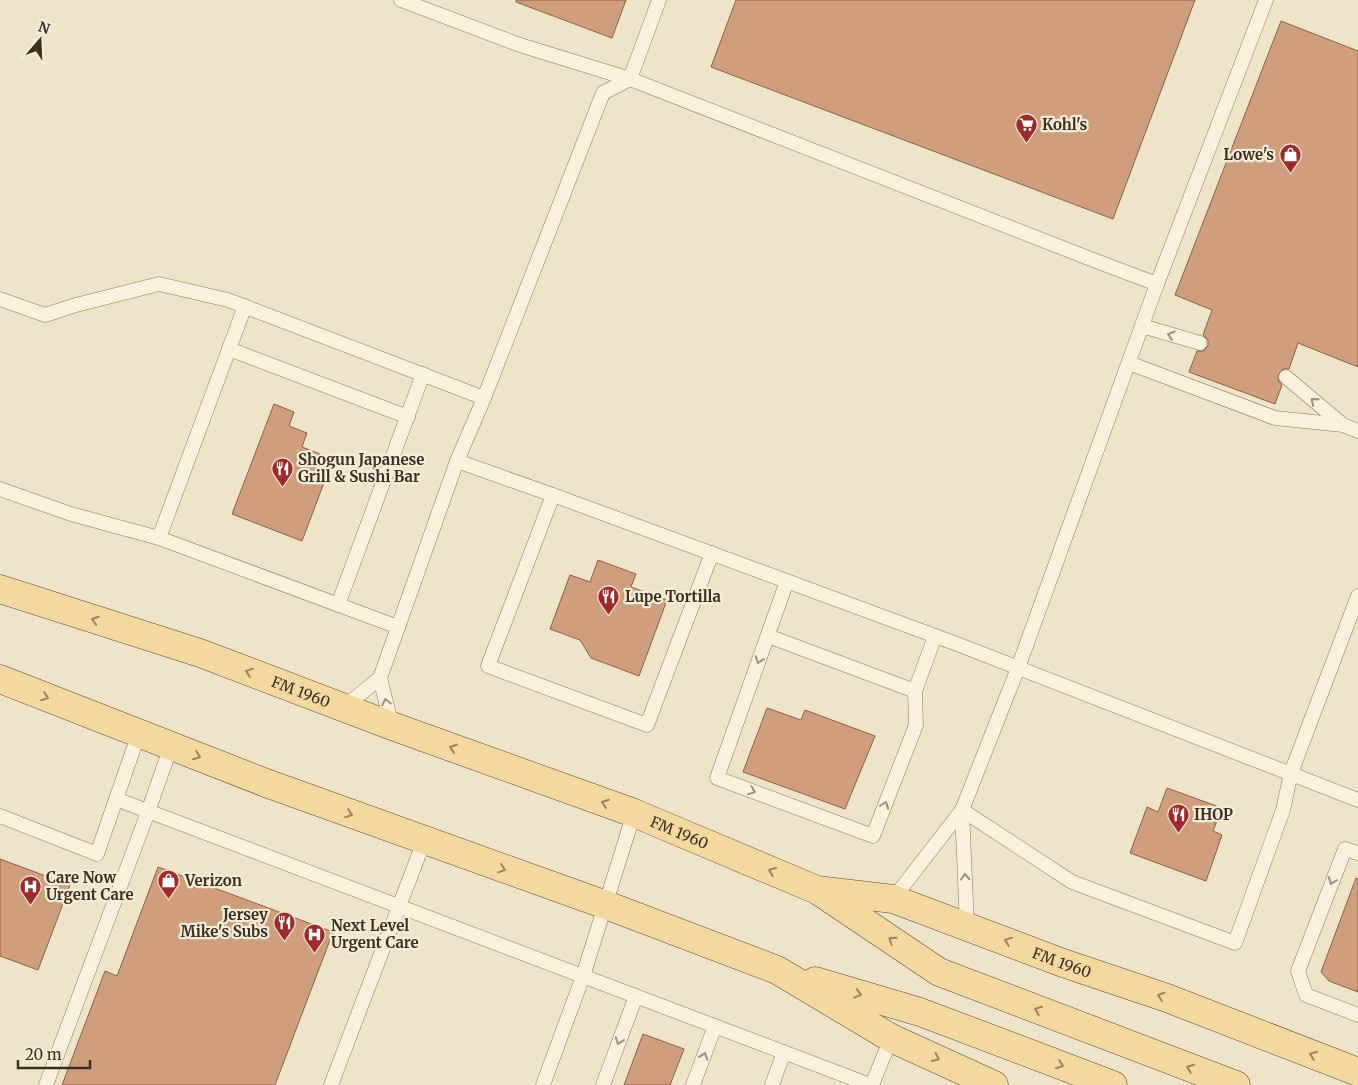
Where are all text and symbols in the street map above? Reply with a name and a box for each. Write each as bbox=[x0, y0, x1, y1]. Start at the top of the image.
north arrow bbox=[15, 15, 65, 65]
text: N bbox=[36, 17, 52, 38]
supermarket icon: Kohl's bbox=[1014, 112, 1038, 143]
place label: Kohl's bbox=[1042, 115, 1088, 134]
shop icon: Lowe's bbox=[1278, 142, 1302, 173]
place label: Lowe's bbox=[1224, 145, 1274, 164]
one-way arrow bbox=[1168, 330, 1176, 340]
one-way arrow bbox=[1311, 397, 1320, 406]
place label: Shogun Japanese Grill & Sushi Bar bbox=[298, 450, 424, 486]
restaurant icon: Shogun Japanese Grill & Sushi Bar bbox=[270, 456, 294, 487]
restaurant icon: Lupe Tortilla bbox=[597, 584, 621, 615]
place label: Lupe Tortilla bbox=[625, 587, 721, 606]
one-way arrow bbox=[91, 615, 100, 625]
one-way arrow bbox=[755, 655, 765, 664]
one-way arrow bbox=[245, 668, 254, 678]
street label: FM 1960 bbox=[269, 672, 333, 711]
one-way arrow bbox=[41, 691, 49, 701]
one-way arrow bbox=[381, 698, 392, 707]
one-way arrow bbox=[449, 744, 457, 754]
one-way arrow bbox=[192, 751, 200, 761]
one-way arrow bbox=[747, 785, 756, 795]
one-way arrow bbox=[602, 799, 610, 809]
one-way arrow bbox=[879, 802, 889, 810]
restaurant icon: IHOP bbox=[1166, 802, 1190, 833]
place label: IHOP bbox=[1194, 805, 1233, 824]
one-way arrow bbox=[344, 808, 352, 818]
street label: FM 1960 bbox=[648, 812, 711, 853]
one-way arrow bbox=[497, 863, 505, 873]
one-way arrow bbox=[768, 867, 777, 877]
place label: Care Now Urgent Care bbox=[46, 868, 134, 904]
shop icon: Verizon bbox=[157, 868, 181, 899]
place label: Verizon bbox=[184, 871, 242, 890]
one-way arrow bbox=[959, 873, 970, 881]
hospital icon: Care Now Urgent Care bbox=[18, 874, 42, 905]
one-way arrow bbox=[1328, 876, 1338, 885]
place label: Jersey Mike's Subs bbox=[181, 905, 268, 941]
restaurant icon: Jersey Mike's Subs bbox=[272, 911, 296, 942]
place label: Next Level Urgent Care bbox=[331, 916, 419, 952]
hospital icon: Next Level Urgent Care bbox=[303, 922, 327, 953]
one-way arrow bbox=[889, 937, 898, 946]
one-way arrow bbox=[1004, 937, 1013, 948]
street label: FM 1960 bbox=[1030, 943, 1094, 981]
one-way arrow bbox=[853, 988, 861, 998]
one-way arrow bbox=[1157, 992, 1166, 1002]
one-way arrow bbox=[1034, 1005, 1043, 1016]
one-way arrow bbox=[615, 1036, 625, 1044]
scale bar bbox=[18, 1038, 90, 1070]
text: 20 m bbox=[25, 1045, 62, 1064]
one-way arrow bbox=[1309, 1051, 1317, 1061]
one-way arrow bbox=[698, 1052, 708, 1061]
one-way arrow bbox=[931, 1052, 940, 1063]
one-way arrow bbox=[1055, 1059, 1064, 1069]
one-way arrow bbox=[1186, 1063, 1195, 1074]

